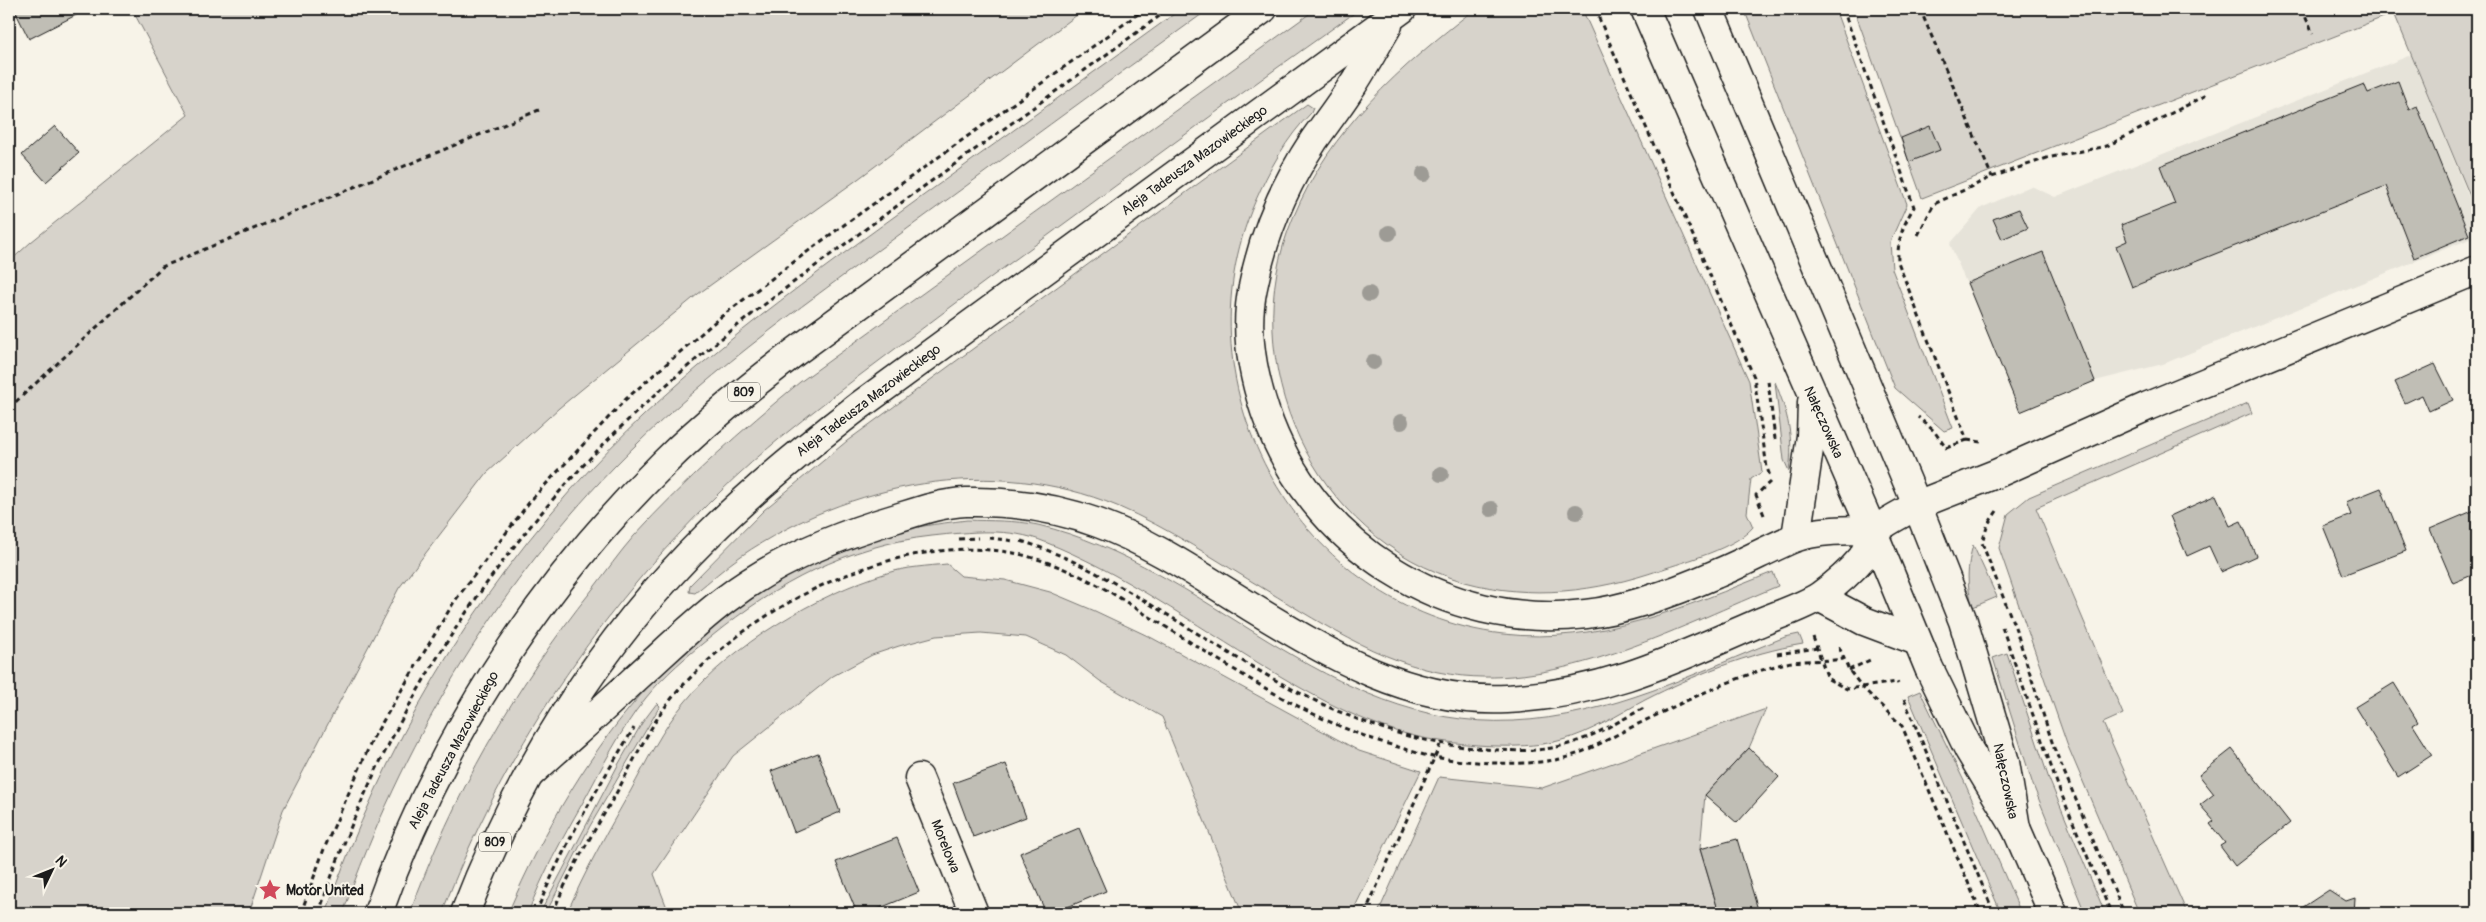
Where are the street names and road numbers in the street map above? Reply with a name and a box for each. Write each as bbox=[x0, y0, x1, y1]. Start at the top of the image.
street label: Aleja Tadeusza Mazowieckiego bbox=[1118, 101, 1271, 219]
street label: Aleja Tadeusza Mazowieckiego bbox=[793, 340, 944, 460]
road number: 809 bbox=[728, 382, 760, 402]
street label: Nałęczowska bbox=[1800, 384, 1847, 461]
street label: Aleja Tadeusza Mazowieckiego bbox=[404, 668, 503, 832]
street label: Nałęczowska bbox=[1989, 742, 2022, 820]
street label: Morelowa bbox=[927, 817, 964, 875]
road number: 809 bbox=[479, 832, 511, 852]

